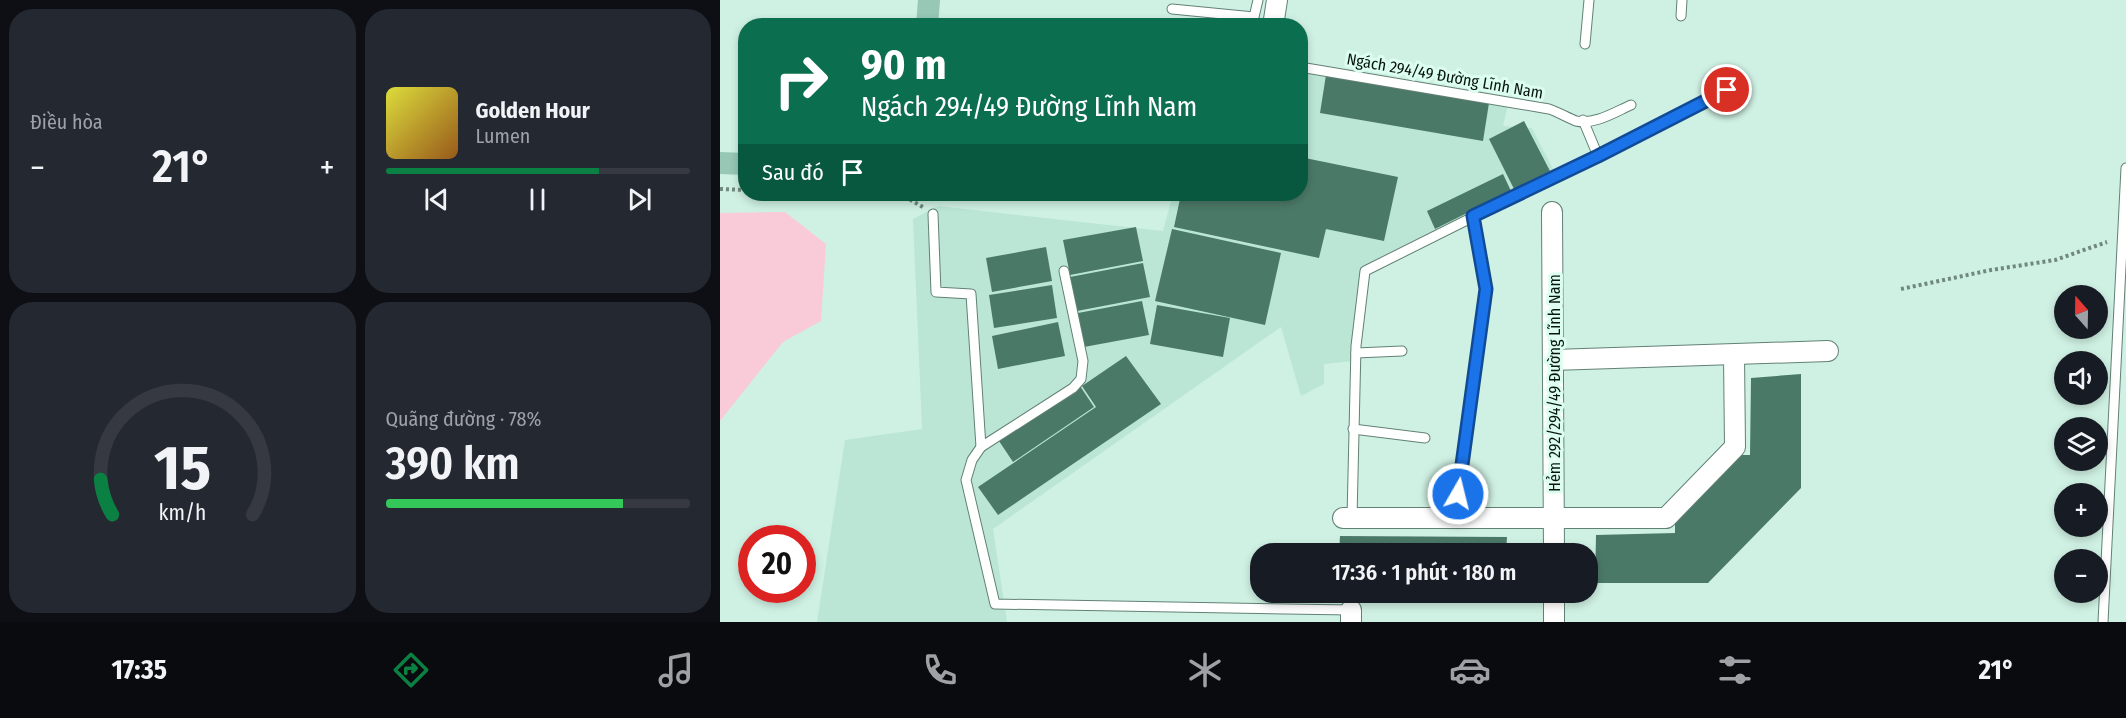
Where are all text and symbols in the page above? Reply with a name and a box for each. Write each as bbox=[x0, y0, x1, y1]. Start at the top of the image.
text: 90 m bbox=[861, 40, 946, 90]
icon: right bbox=[762, 42, 840, 120]
street label: Ngách 294/49 Đường Lĩnh Nam bbox=[1345, 49, 1545, 103]
pin bbox=[1701, 64, 1752, 115]
icon: arrive bbox=[1710, 73, 1743, 106]
text: Ngách 294/49 Đường Lĩnh Nam bbox=[861, 91, 1197, 123]
text: Golden Hour bbox=[476, 97, 590, 124]
text: Điều hòa bbox=[30, 110, 103, 134]
text: Lumen bbox=[476, 124, 530, 148]
text: 21° bbox=[152, 140, 212, 194]
text: − bbox=[30, 148, 45, 188]
text: + bbox=[319, 148, 335, 188]
icon: arrive bbox=[836, 156, 869, 189]
text: Sau đó bbox=[762, 159, 824, 186]
icon: previous bbox=[420, 183, 453, 216]
icon: pause bbox=[521, 183, 554, 216]
icon: next bbox=[623, 183, 656, 216]
street label: Hẻm 292/294/49 Đường Lĩnh Nam bbox=[1545, 274, 1564, 492]
north arrow bbox=[2054, 285, 2108, 339]
map controls bbox=[2054, 285, 2108, 603]
button: sound bbox=[2054, 351, 2108, 405]
text: Quãng đường · 78% bbox=[386, 407, 542, 431]
button: layers bbox=[2054, 417, 2108, 471]
text: 15 bbox=[154, 431, 211, 506]
text: 390 km bbox=[386, 437, 520, 491]
position arrow bbox=[1426, 462, 1490, 526]
button: + bbox=[2054, 483, 2108, 537]
text: km/h bbox=[158, 500, 206, 526]
speed limit sign: 20 bbox=[738, 525, 816, 603]
button: − bbox=[2054, 549, 2108, 603]
text: 17:36 · 1 phút · 180 m bbox=[1332, 559, 1516, 586]
icon: directions bbox=[390, 649, 432, 691]
icon: music bbox=[655, 649, 697, 691]
icon: phone bbox=[919, 649, 961, 691]
icon: climate bbox=[1184, 649, 1226, 691]
icon: car bbox=[1449, 649, 1491, 691]
icon: filters bbox=[1714, 649, 1756, 691]
text: 17:35 bbox=[111, 654, 167, 686]
text: 21° bbox=[1978, 654, 2015, 686]

